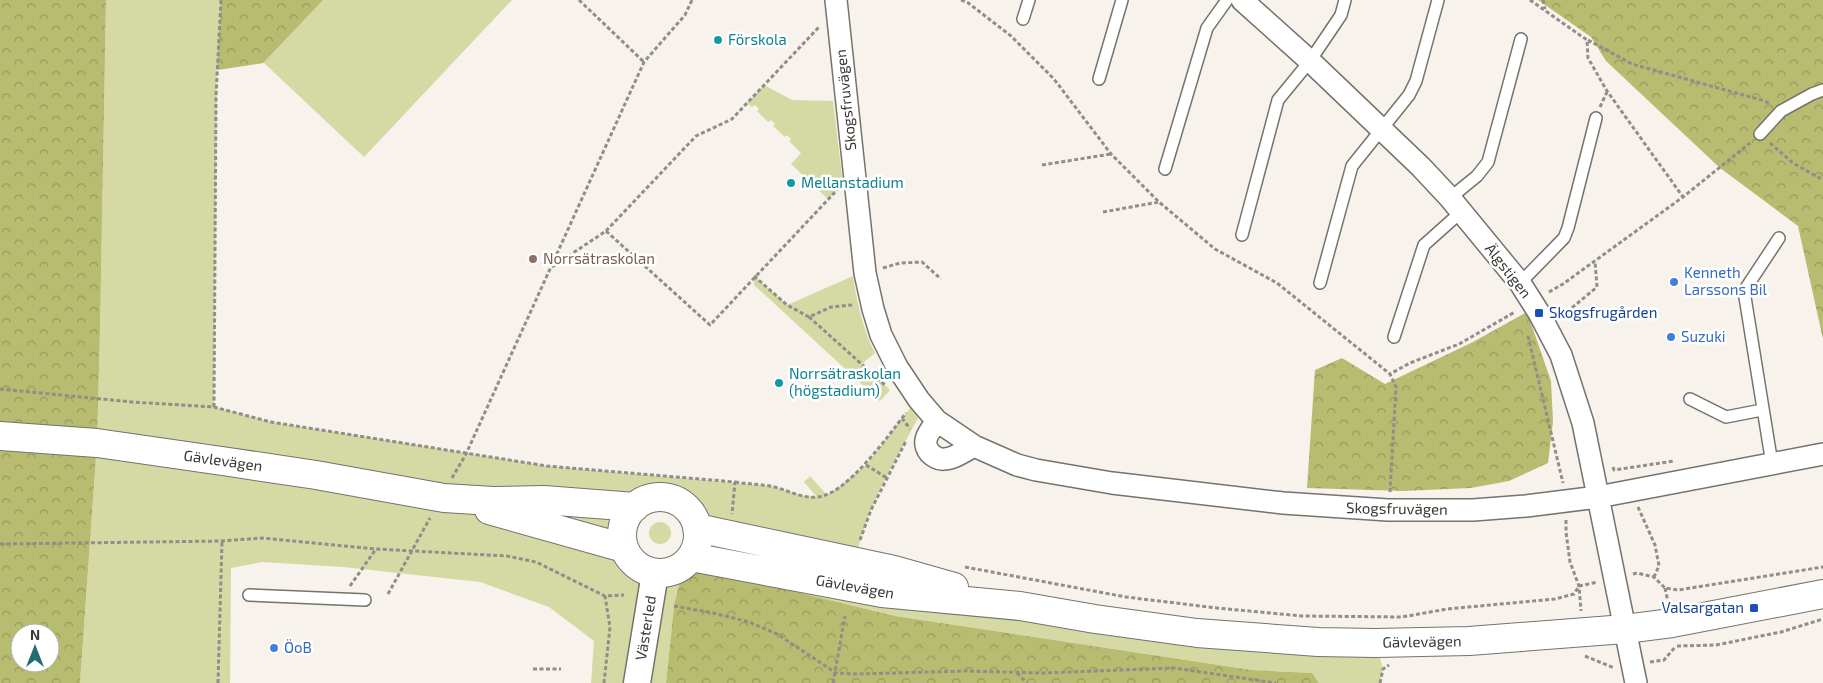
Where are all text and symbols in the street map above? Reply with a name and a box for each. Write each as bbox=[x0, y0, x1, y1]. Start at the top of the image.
place label: Förskola bbox=[728, 30, 787, 48]
marker: Förskola bbox=[712, 34, 724, 46]
street label: Skogsfruvägen bbox=[831, 49, 859, 152]
place label: Mellanstadium bbox=[801, 173, 904, 191]
marker: Mellanstadium bbox=[785, 177, 797, 189]
street label: Älgstigen bbox=[1482, 240, 1536, 301]
place label: Norrsätraskolan bbox=[543, 249, 655, 267]
marker: Norrsätraskolan bbox=[527, 253, 539, 265]
place label: Kenneth Larssons Bil bbox=[1684, 263, 1767, 298]
marker: Kenneth Larssons Bil bbox=[1668, 276, 1680, 288]
place label: Skogsfrugården bbox=[1549, 303, 1657, 321]
marker: Skogsfrugården bbox=[1533, 307, 1545, 319]
place label: Suzuki bbox=[1681, 327, 1726, 345]
marker: Suzuki bbox=[1665, 331, 1677, 343]
place label: Norrsätraskolan (högstadium) bbox=[789, 364, 901, 399]
marker: Norrsätraskolan (högstadium) bbox=[773, 377, 785, 389]
street label: Gävlevägen bbox=[183, 446, 264, 474]
street label: Skogsfruvägen bbox=[1346, 498, 1448, 518]
street label: Gävlevägen bbox=[815, 570, 896, 602]
street label: Västerled bbox=[631, 594, 659, 662]
place label: Valsargatan bbox=[1662, 598, 1744, 616]
marker: Valsargatan bbox=[1748, 602, 1760, 614]
north arrow bbox=[10, 623, 60, 673]
text: N bbox=[30, 626, 40, 643]
street label: Gävlevägen bbox=[1382, 631, 1462, 651]
place label: ÖoB bbox=[284, 638, 312, 656]
marker: ÖoB bbox=[268, 642, 280, 654]

